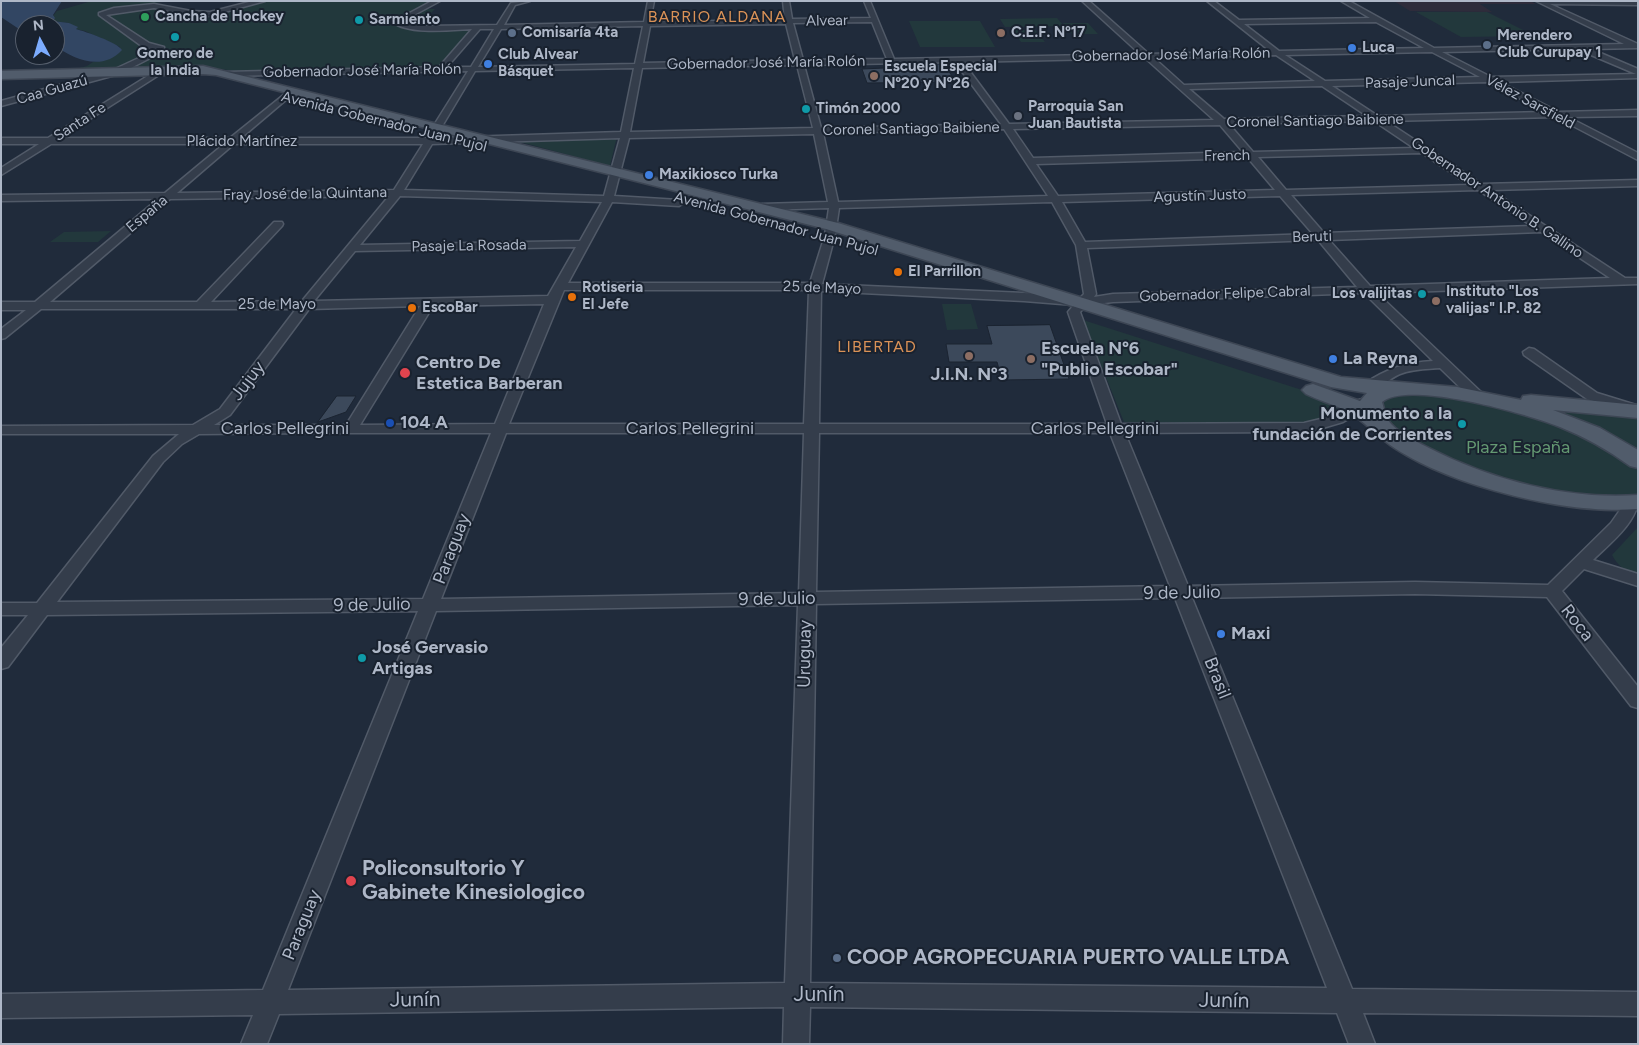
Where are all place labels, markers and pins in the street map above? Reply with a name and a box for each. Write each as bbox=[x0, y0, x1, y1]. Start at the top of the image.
place label: Cancha de Hockey bbox=[155, 8, 284, 26]
marker: Cancha de Hockey bbox=[139, 11, 151, 23]
place label: Sarmiento bbox=[369, 11, 440, 29]
marker: Sarmiento bbox=[353, 14, 365, 26]
place label: Comisaría 4ta bbox=[522, 24, 618, 42]
place label: C.E.F. Nº17 bbox=[1011, 24, 1085, 42]
marker: Comisaría 4ta bbox=[506, 27, 518, 39]
marker: C.E.F. Nº17 bbox=[995, 27, 1007, 39]
place label: Merendero Club Curupay 1 bbox=[1497, 27, 1602, 62]
marker: Gomero de la India bbox=[169, 31, 181, 43]
place label: Luca bbox=[1362, 39, 1395, 57]
marker: Merendero Club Curupay 1 bbox=[1481, 39, 1493, 51]
marker: Luca bbox=[1346, 42, 1358, 54]
place label: Gomero de la India bbox=[137, 45, 213, 80]
place label: Club Alvear Básquet bbox=[498, 46, 578, 81]
marker: Club Alvear Básquet bbox=[482, 58, 494, 70]
place label: Escuela Especial Nº20 y Nº26 bbox=[884, 58, 997, 93]
marker: Escuela Especial Nº20 y Nº26 bbox=[868, 70, 880, 82]
place label: Parroquia San Juan Bautista bbox=[1028, 98, 1123, 133]
place label: Timón 2000 bbox=[816, 100, 900, 118]
marker: Timón 2000 bbox=[800, 103, 812, 115]
marker: Parroquia San Juan Bautista bbox=[1012, 110, 1024, 122]
place label: Maxikiosco Turka bbox=[659, 166, 778, 184]
marker: Maxikiosco Turka bbox=[643, 169, 655, 181]
place label: El Parrillon bbox=[908, 263, 981, 281]
marker: El Parrillon bbox=[892, 266, 904, 278]
place label: Rotiseria El Jefe bbox=[582, 279, 643, 314]
place label: Instituto "Los valijas" I.P. 82 bbox=[1446, 283, 1541, 318]
place label: Los valijitas bbox=[1332, 285, 1412, 303]
marker: Los valijitas bbox=[1416, 288, 1428, 300]
marker: Rotiseria El Jefe bbox=[566, 291, 578, 303]
marker: Instituto "Los valijas" I.P. 82 bbox=[1430, 295, 1442, 307]
place label: EscoBar bbox=[422, 299, 478, 317]
marker: EscoBar bbox=[406, 302, 418, 314]
place label: Escuela Nº6 "Publio Escobar" bbox=[1041, 338, 1178, 380]
place label: La Reyna bbox=[1343, 348, 1418, 370]
marker: J.I.N. Nº3 bbox=[963, 350, 975, 362]
place label: Centro De Estetica Barberan bbox=[416, 352, 562, 394]
marker: Escuela Nº6 "Publio Escobar" bbox=[1025, 353, 1037, 365]
marker: La Reyna bbox=[1327, 353, 1339, 365]
place label: J.I.N. Nº3 bbox=[930, 364, 1008, 386]
marker: Centro De Estetica Barberan bbox=[398, 366, 412, 380]
place label: Monumento a la fundación de Corrientes bbox=[1252, 403, 1452, 446]
place label: 104 A bbox=[400, 412, 448, 434]
marker: 104 A bbox=[384, 417, 396, 429]
marker: Monumento a la fundación de Corrientes bbox=[1456, 418, 1468, 430]
place label: Maxi bbox=[1231, 623, 1270, 645]
marker: Maxi bbox=[1215, 628, 1227, 640]
place label: José Gervasio Artigas bbox=[372, 637, 488, 680]
marker: José Gervasio Artigas bbox=[356, 652, 368, 664]
place label: Policonsultorio Y Gabinete Kinesiologico bbox=[362, 856, 585, 906]
marker: Policonsultorio Y Gabinete Kinesiologico bbox=[344, 874, 358, 888]
place label: COOP AGROPECUARIA PUERTO VALLE LTDA bbox=[847, 945, 1289, 971]
marker: COOP AGROPECUARIA PUERTO VALLE LTDA bbox=[831, 952, 843, 964]

